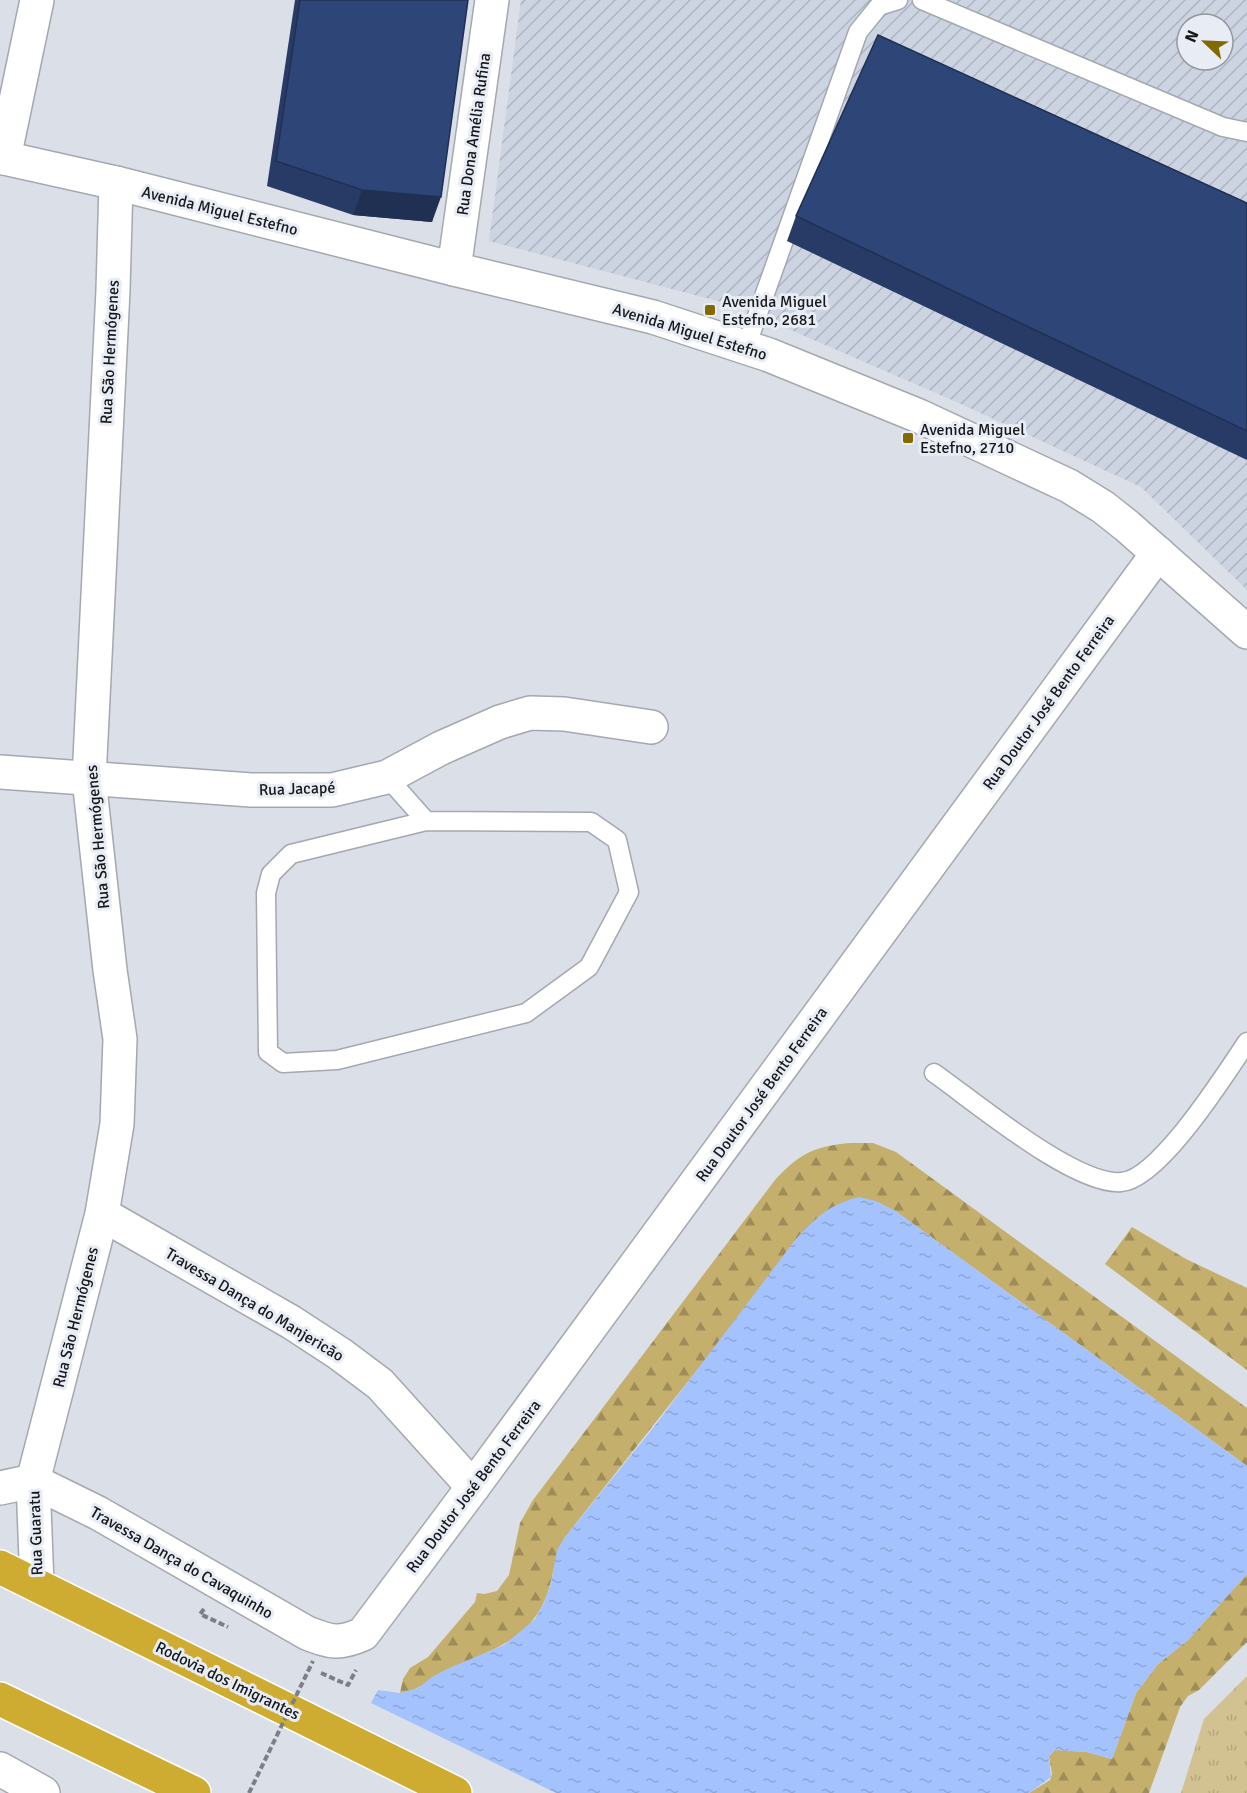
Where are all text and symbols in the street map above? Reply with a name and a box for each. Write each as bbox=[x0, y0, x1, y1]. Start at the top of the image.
north arrow bbox=[1175, 12, 1235, 72]
text: N bbox=[1181, 27, 1203, 46]
street label: Rua Dona Amélia Rufina bbox=[453, 52, 495, 217]
street label: Avenida Miguel Estefno bbox=[140, 182, 300, 240]
street label: Rua São Hermógenes bbox=[96, 279, 124, 425]
place label: Avenida Miguel Estefno, 2681 bbox=[722, 292, 827, 330]
street label: Avenida Miguel Estefno bbox=[610, 299, 769, 365]
marker: Avenida Miguel Estefno, 2681 bbox=[703, 303, 717, 317]
place label: Avenida Miguel Estefno, 2710 bbox=[920, 420, 1025, 458]
marker: Avenida Miguel Estefno, 2710 bbox=[901, 431, 915, 445]
street label: Rua Doutor José Bento Ferreira bbox=[979, 611, 1119, 794]
street label: Rua São Hermógenes bbox=[82, 764, 114, 910]
street label: Rua Jacapé bbox=[258, 778, 336, 800]
street label: Rua Doutor José Bento Ferreira bbox=[692, 1003, 832, 1186]
street label: Travessa Dança do Manjericão bbox=[162, 1244, 347, 1366]
street label: Rua São Hermógenes bbox=[49, 1245, 103, 1390]
street label: Rua Doutor José Bento Ferreira bbox=[402, 1396, 545, 1577]
street label: Rua Guaratu bbox=[25, 1490, 47, 1576]
street label: Travessa Dança do Cavaquinho bbox=[86, 1502, 277, 1624]
street label: Rodovia dos Imigrantes bbox=[152, 1637, 303, 1725]

